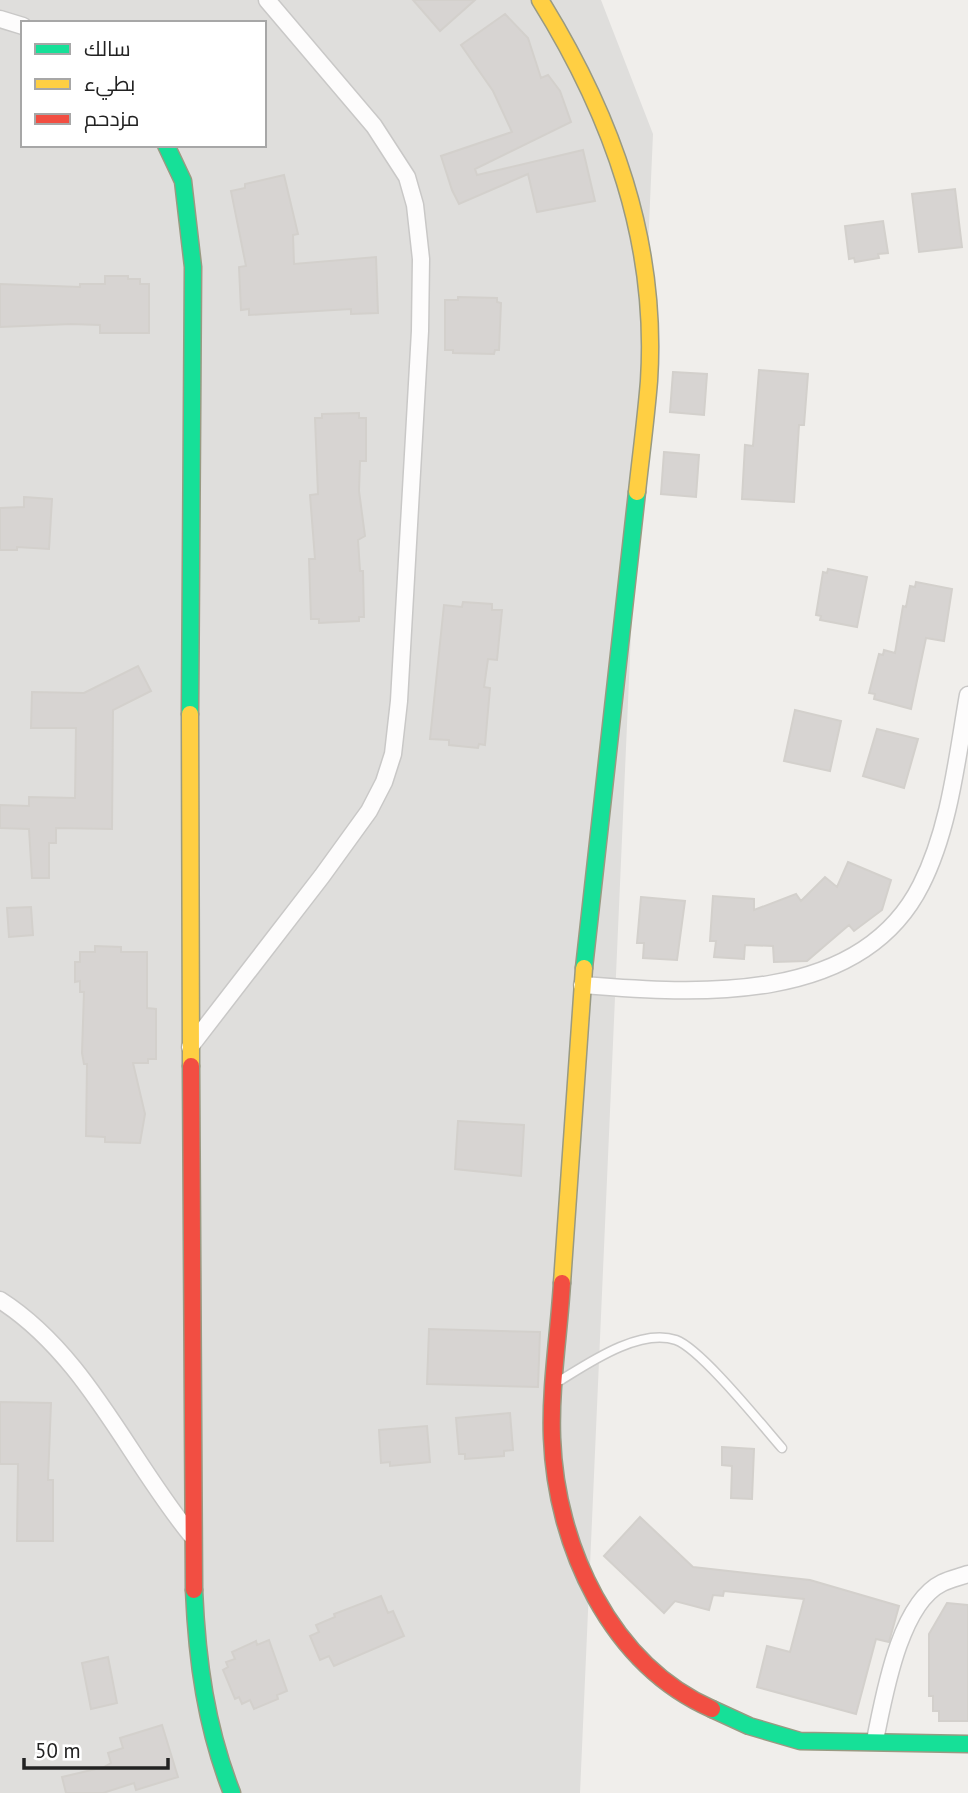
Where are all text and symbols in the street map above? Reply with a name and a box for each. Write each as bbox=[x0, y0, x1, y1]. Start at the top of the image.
legend bbox=[21, 21, 266, 147]
text: سالك bbox=[84, 35, 131, 62]
text: بطيء bbox=[84, 70, 135, 100]
text: مزدحم bbox=[84, 105, 139, 133]
scale bar bbox=[24, 1727, 168, 1771]
text: 50 m bbox=[35, 1737, 81, 1764]

